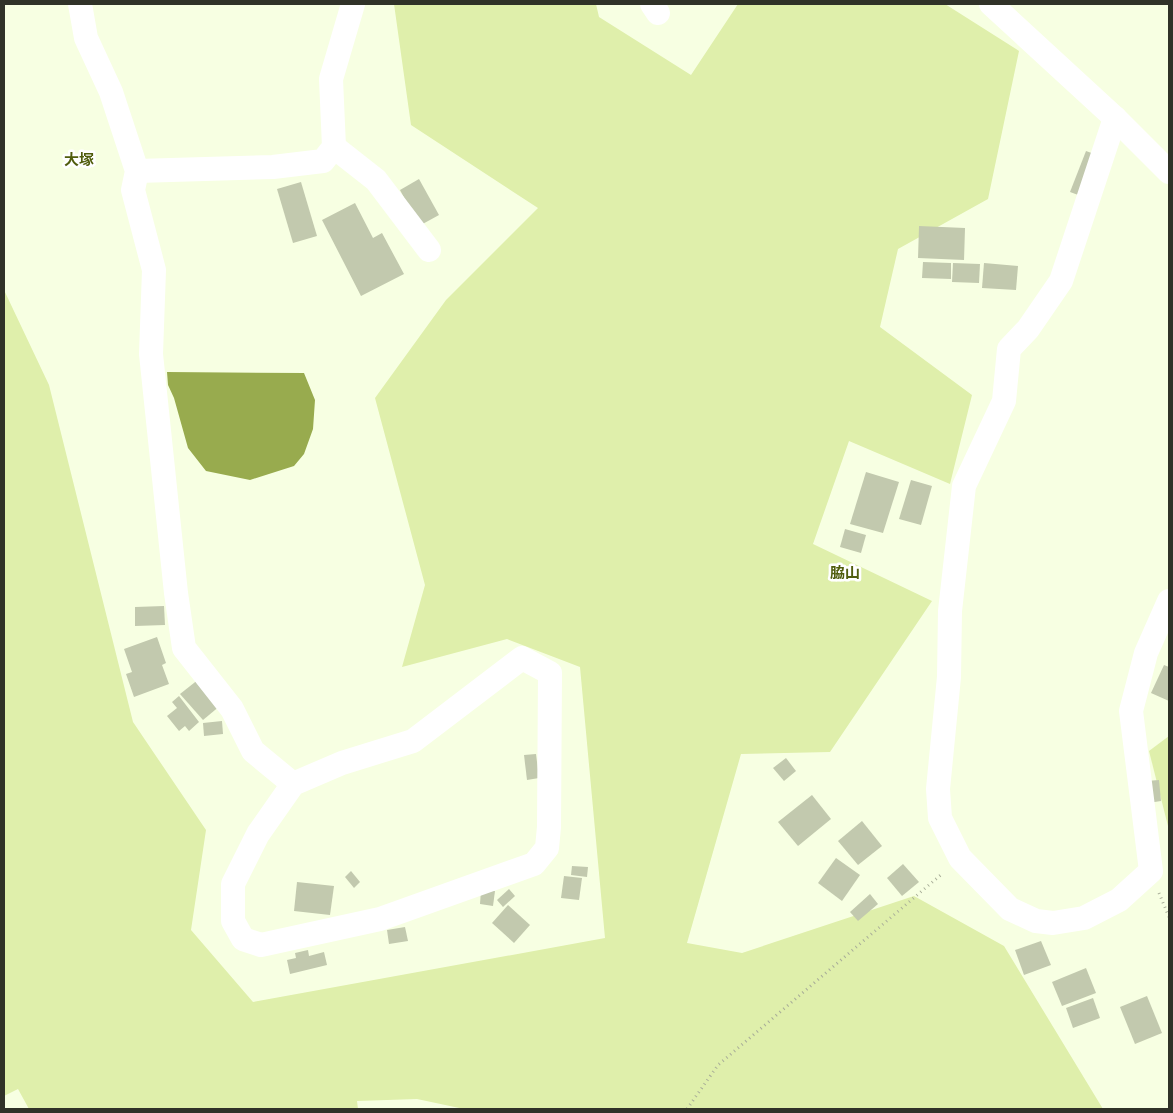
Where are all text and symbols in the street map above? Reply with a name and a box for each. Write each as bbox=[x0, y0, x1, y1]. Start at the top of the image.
district label: 大塚 bbox=[64, 150, 94, 168]
district label: 脇山 bbox=[830, 563, 860, 581]

